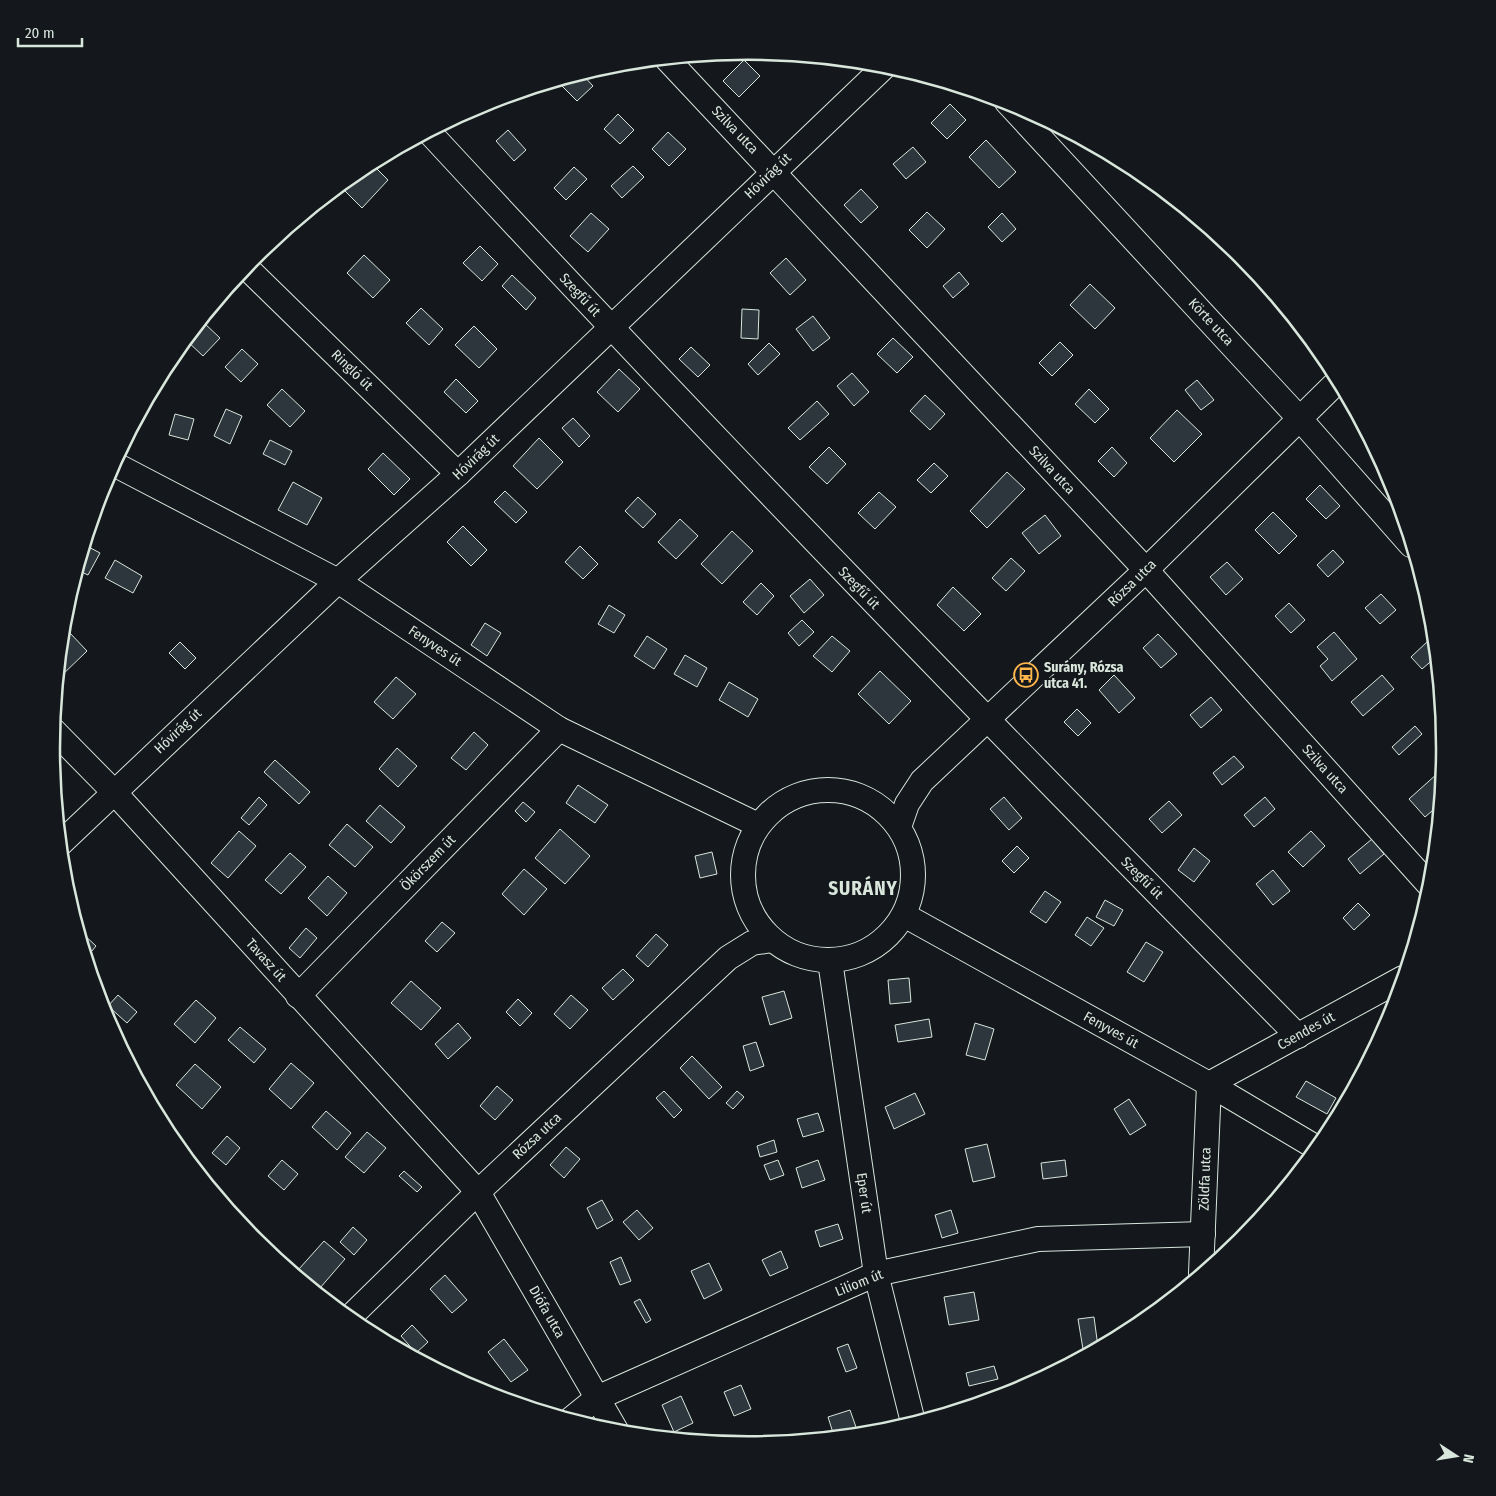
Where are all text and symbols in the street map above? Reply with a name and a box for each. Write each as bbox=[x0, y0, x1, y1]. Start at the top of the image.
scale bar bbox=[18, 15, 81, 47]
text: 20 m bbox=[25, 24, 55, 42]
street label: Szilva utca bbox=[708, 103, 762, 158]
street label: Hóvirág út bbox=[741, 149, 795, 202]
street label: Szegfű út bbox=[556, 270, 604, 320]
street label: Körte utca bbox=[1185, 295, 1237, 349]
street label: Ringló út bbox=[328, 346, 377, 394]
street label: Hóvirág út bbox=[449, 430, 503, 483]
street label: Szilva utca bbox=[1025, 442, 1079, 498]
street label: Rózsa utca bbox=[1104, 556, 1160, 610]
street label: Szegfű út bbox=[835, 563, 884, 613]
street label: Fenyves út bbox=[405, 622, 465, 670]
place label: Surány, Rózsa utca 41. bbox=[1044, 659, 1124, 692]
bus stop icon: Surány, Rózsa utca 41. bbox=[1013, 662, 1039, 688]
street label: Hóvirág út bbox=[151, 705, 205, 757]
street label: Szilva utca bbox=[1299, 741, 1351, 797]
street label: Ökörszem út bbox=[396, 830, 459, 895]
street label: Szegfű út bbox=[1117, 853, 1167, 903]
district label: SURÁNY bbox=[828, 875, 898, 900]
street label: Tavasz út bbox=[242, 935, 290, 985]
street label: Fenyves út bbox=[1080, 1008, 1142, 1052]
street label: Csendes út bbox=[1274, 1008, 1338, 1054]
street label: Rózsa utca bbox=[509, 1109, 565, 1163]
street label: Zöldfa utca bbox=[1195, 1147, 1215, 1211]
street label: Eper út bbox=[853, 1172, 875, 1215]
street label: Liliom út bbox=[833, 1266, 886, 1300]
street label: Diófa utca bbox=[525, 1283, 569, 1341]
north arrow bbox=[1431, 1431, 1481, 1481]
text: N bbox=[1459, 1453, 1477, 1464]

